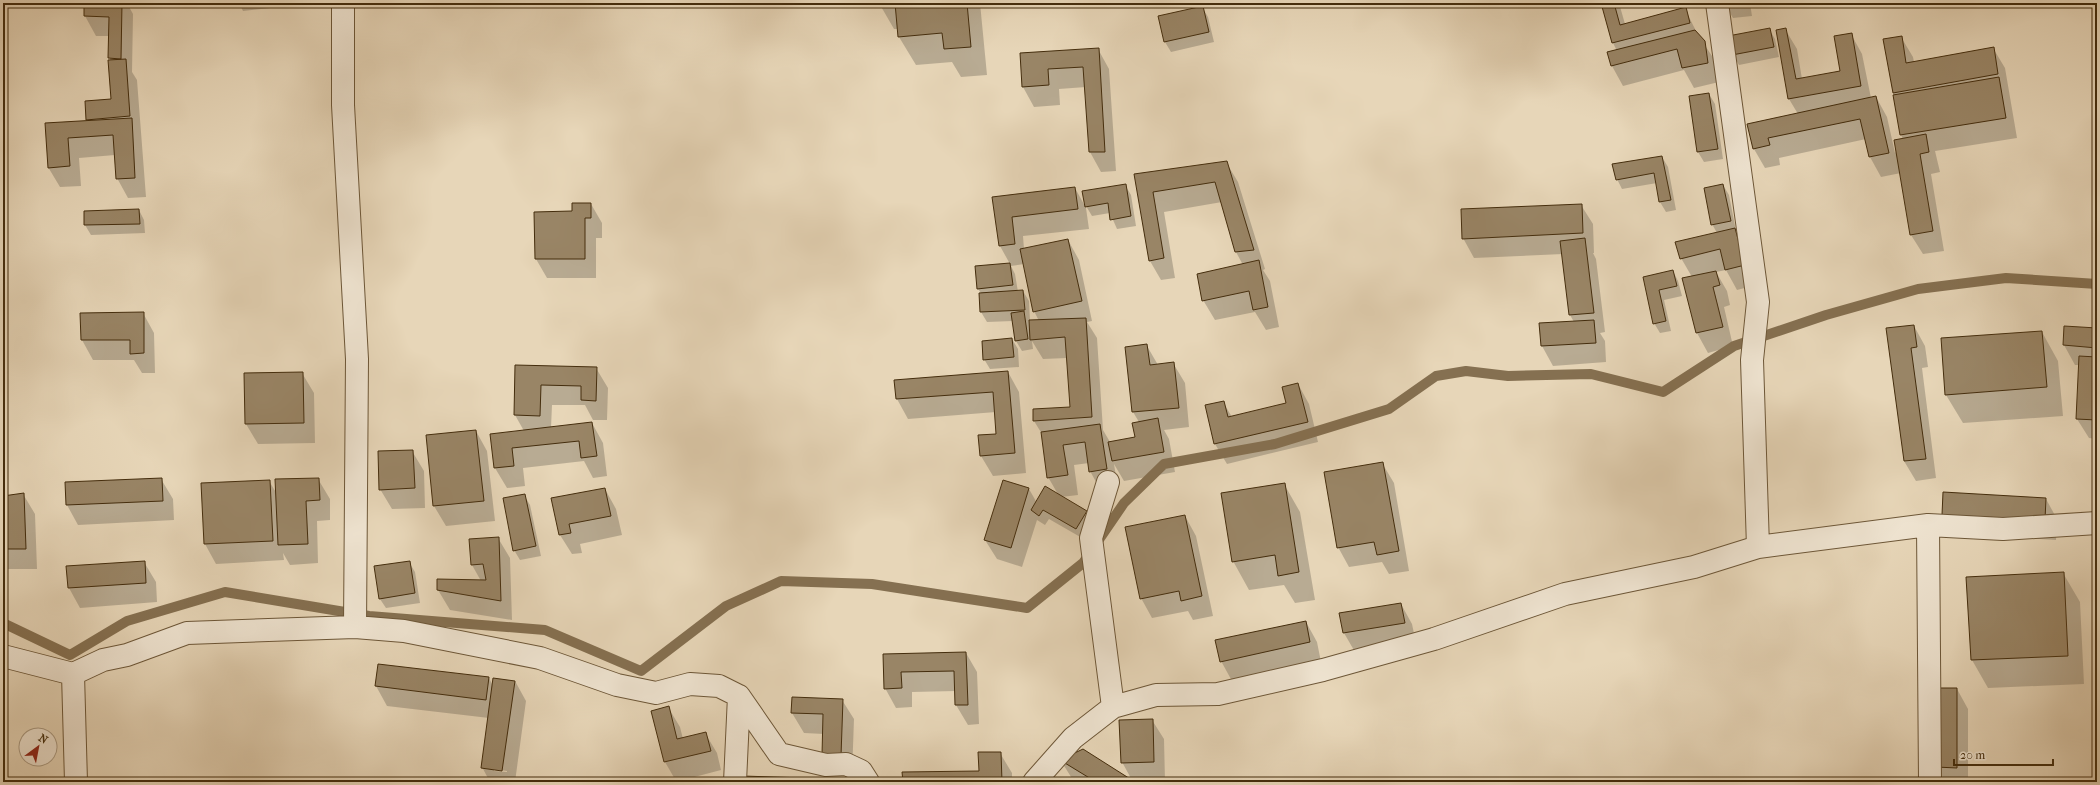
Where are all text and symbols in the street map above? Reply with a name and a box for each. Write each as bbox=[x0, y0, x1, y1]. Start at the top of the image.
north arrow bbox=[18, 727, 58, 767]
text: N bbox=[36, 731, 51, 747]
scale bar bbox=[1954, 741, 2053, 767]
text: 20 m bbox=[1960, 748, 1985, 762]

